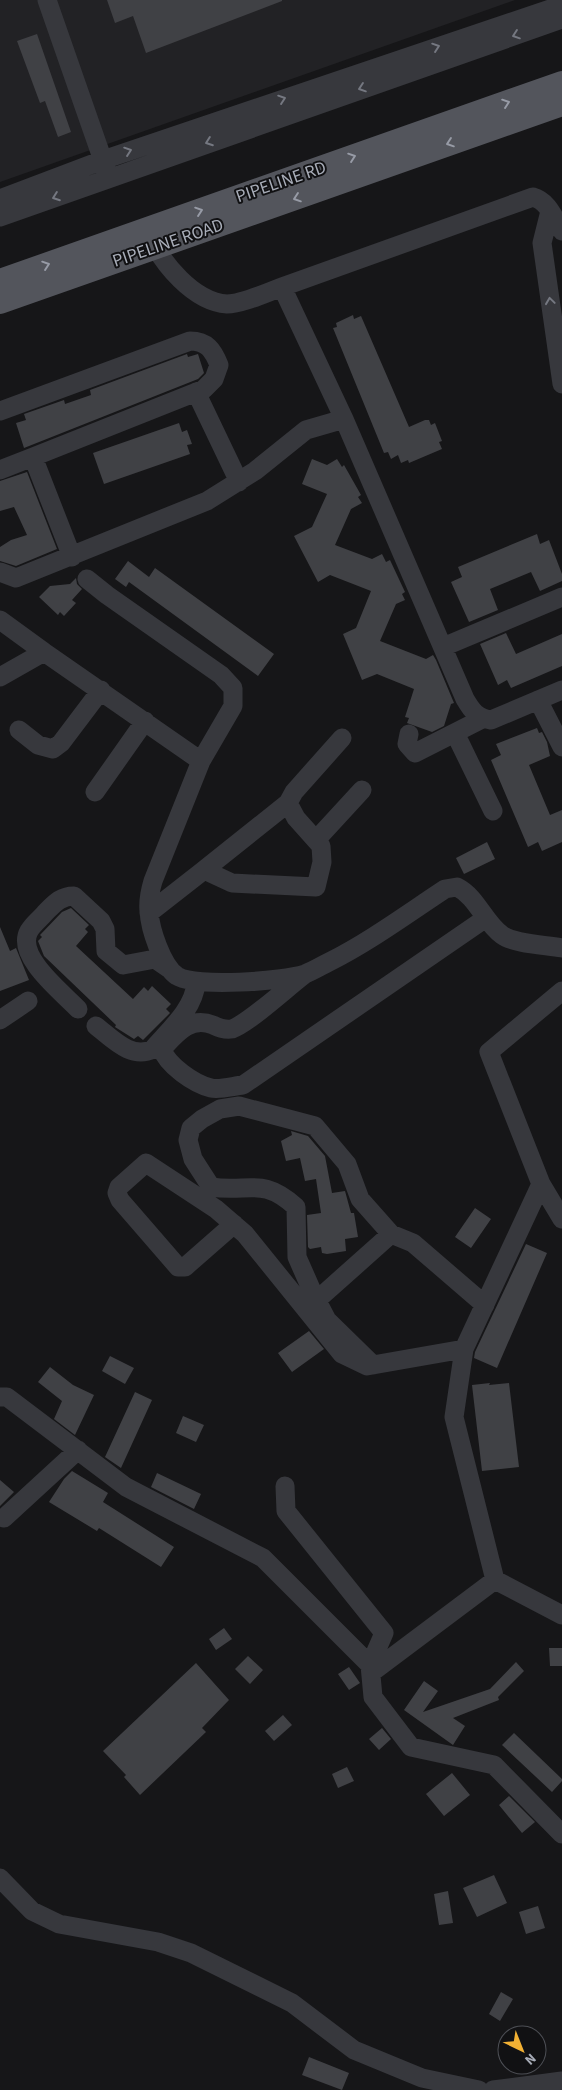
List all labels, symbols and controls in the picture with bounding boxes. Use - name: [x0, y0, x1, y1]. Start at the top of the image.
- one-way arrow: [512, 29, 521, 39]
- one-way arrow: [431, 43, 439, 53]
- one-way arrow: [359, 82, 367, 92]
- one-way arrow: [277, 95, 285, 105]
- one-way arrow: [501, 99, 509, 109]
- one-way arrow: [205, 136, 214, 146]
- one-way arrow: [446, 138, 455, 148]
- one-way arrow: [123, 147, 131, 157]
- one-way arrow: [348, 153, 356, 163]
- street label: PIPELINE RD: [232, 155, 330, 209]
- one-way arrow: [52, 191, 61, 201]
- one-way arrow: [293, 192, 302, 202]
- one-way arrow: [194, 207, 203, 217]
- street label: PIPELINE ROAD: [109, 212, 227, 274]
- one-way arrow: [41, 261, 50, 271]
- one-way arrow: [545, 297, 556, 305]
- north arrow: [497, 2025, 547, 2075]
- text: N: [520, 2048, 540, 2069]

